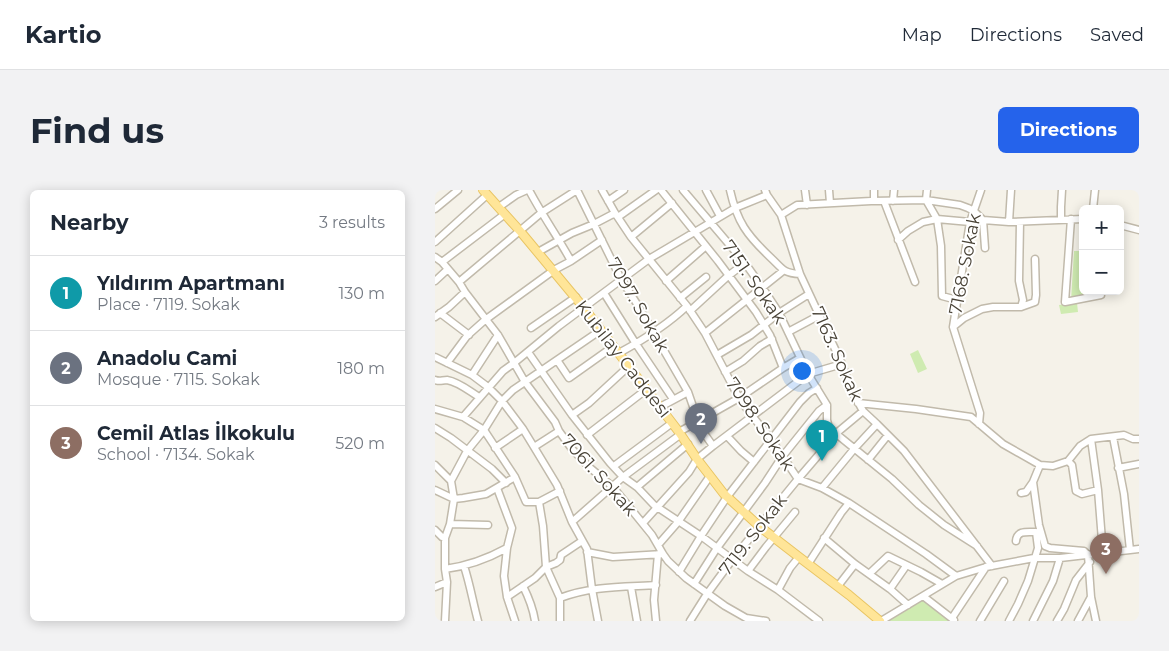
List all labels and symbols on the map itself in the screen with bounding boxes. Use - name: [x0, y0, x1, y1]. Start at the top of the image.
- street label: 7168. Sokak: [944, 211, 986, 317]
- street label: 7151. Sokak: [717, 236, 791, 328]
- street label: 7097. Sokak: [602, 254, 674, 356]
- street label: Kubilay Caddesi: [570, 296, 676, 422]
- street label: 7163. Sokak: [806, 303, 868, 405]
- your location: [789, 358, 815, 384]
- street label: 7098. Sokak: [721, 373, 799, 475]
- pin: 2: [685, 403, 717, 444]
- pin: 1: [806, 420, 838, 461]
- street label: 7061. Sokak: [557, 430, 642, 521]
- street label: 7119. Sokak: [714, 490, 792, 580]
- pin: 3: [1090, 533, 1122, 574]

